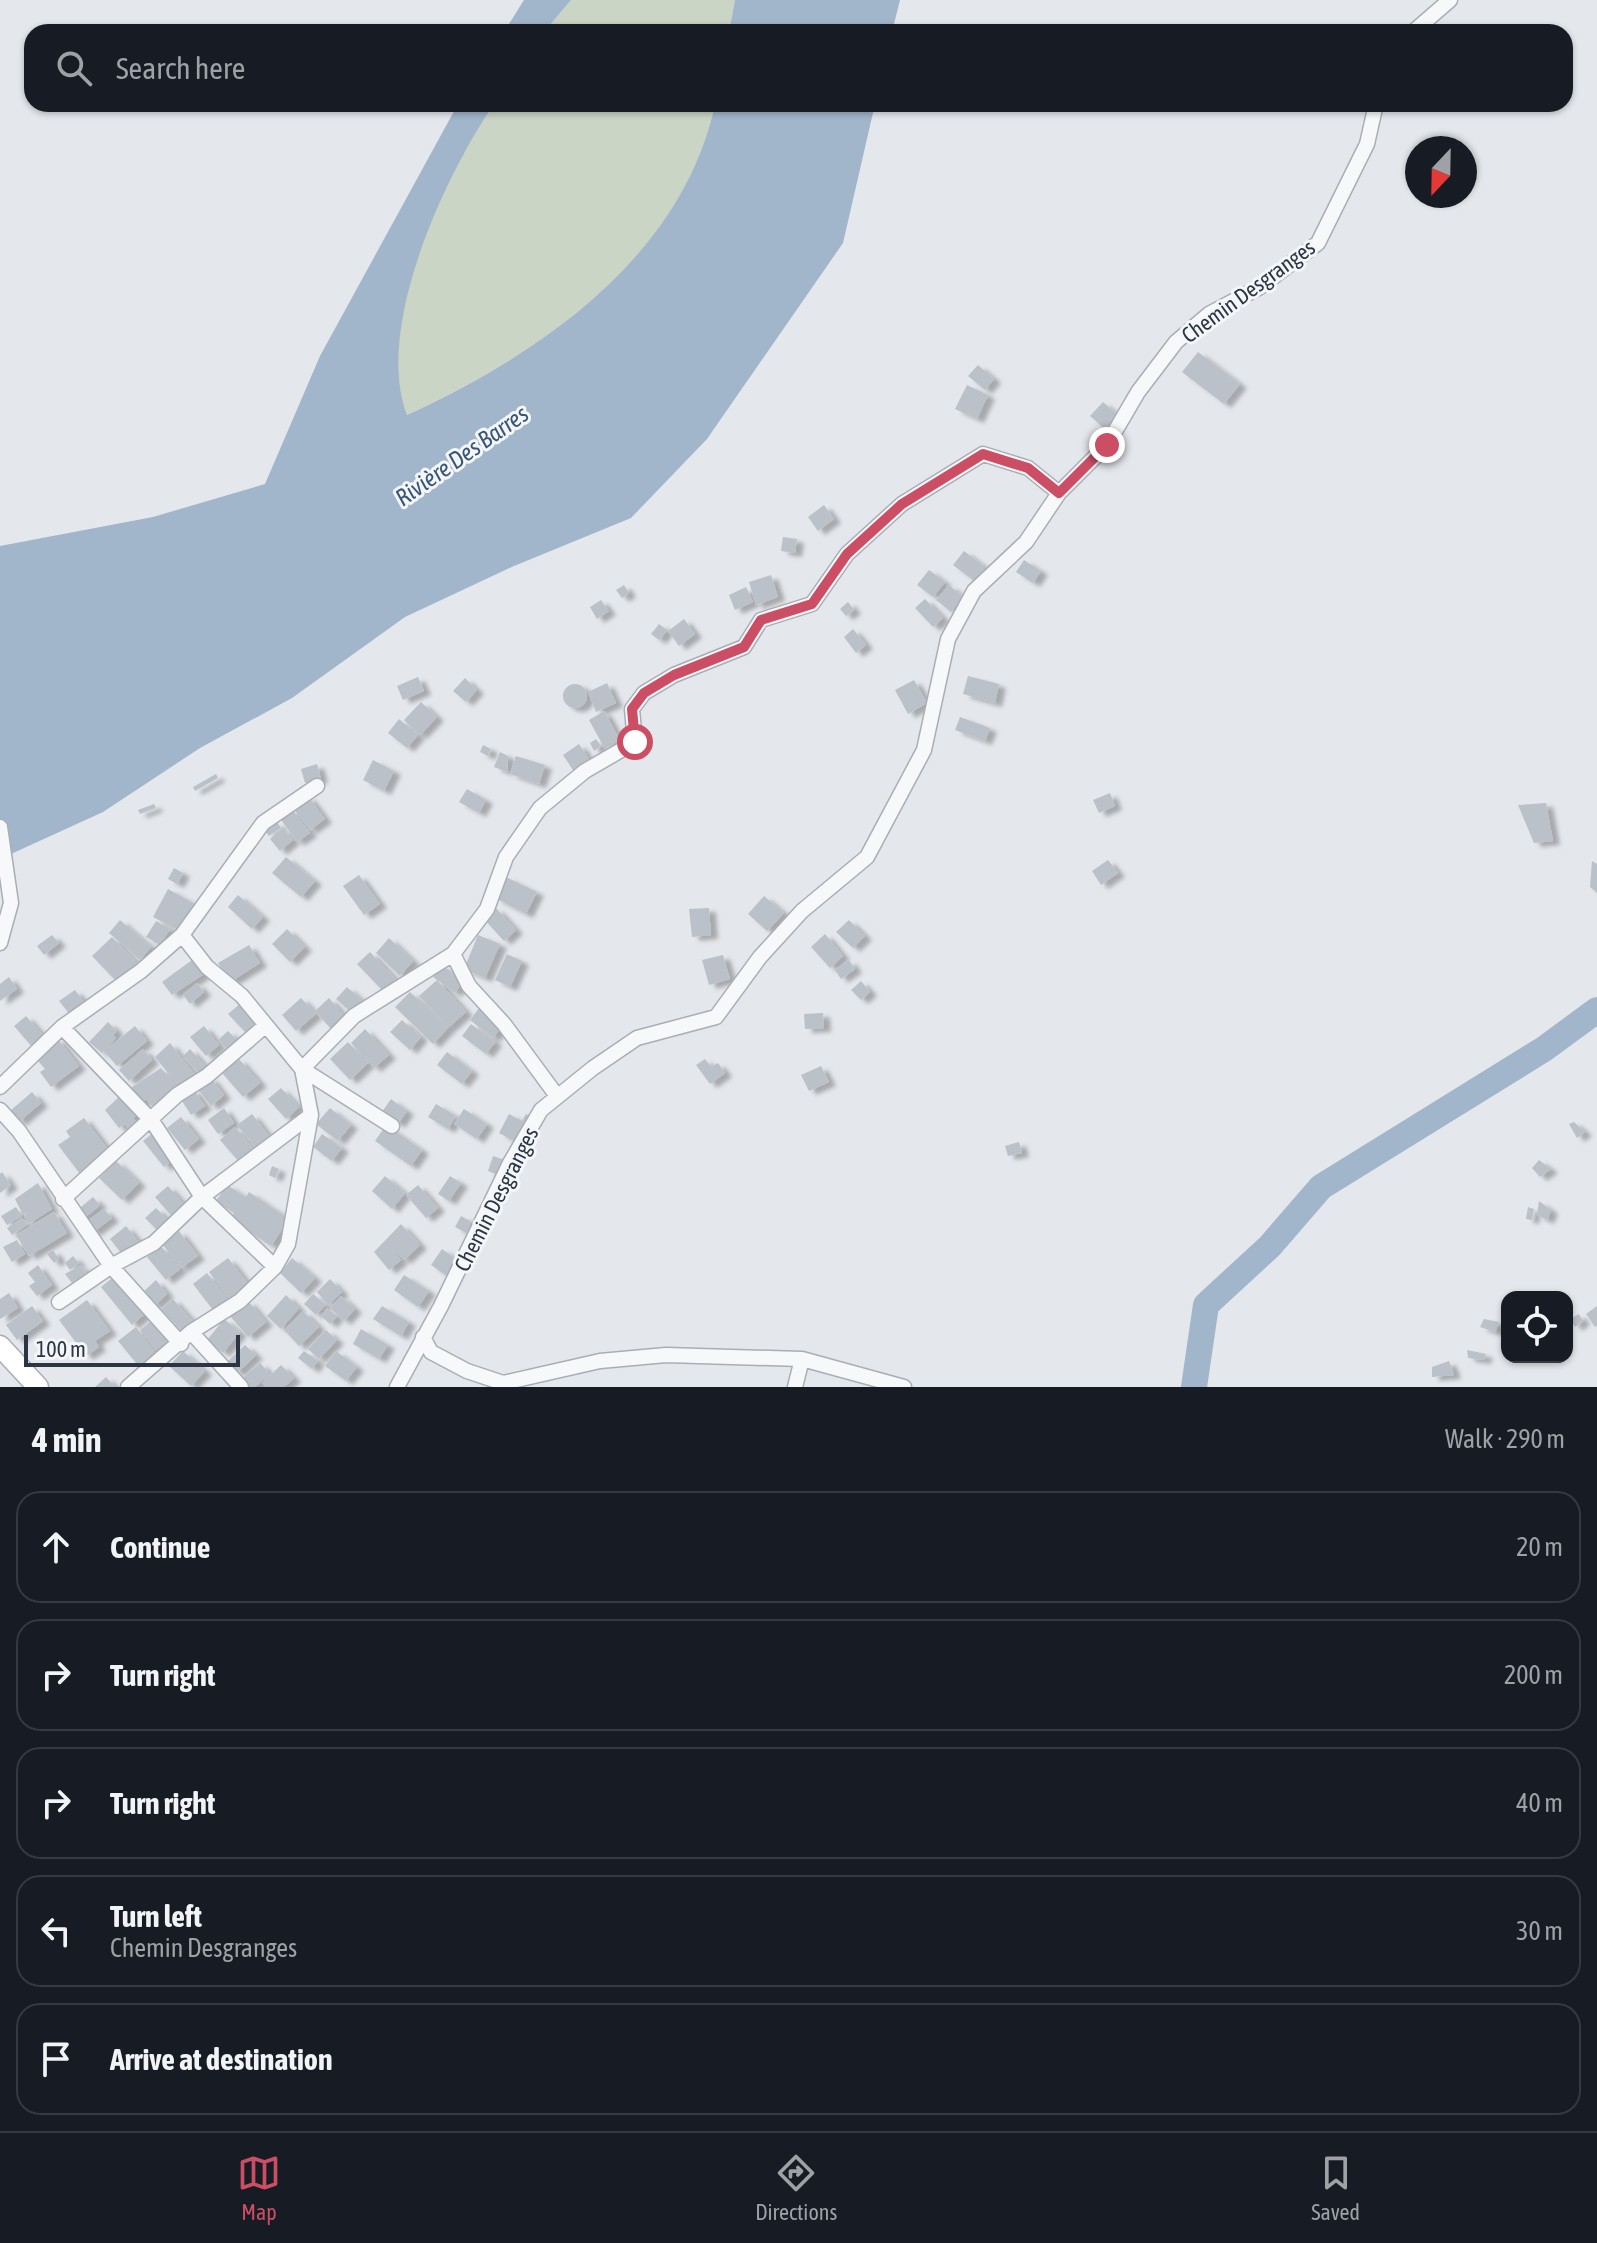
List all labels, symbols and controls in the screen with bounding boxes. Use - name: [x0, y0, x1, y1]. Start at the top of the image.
- search box: [24, 24, 1573, 112]
- icon: search: [52, 46, 96, 90]
- text: Search here: [116, 51, 245, 85]
- north arrow: [1405, 136, 1477, 208]
- street label: Chemin Desgranges: [1176, 234, 1320, 348]
- water label: Rivière Des Barres: [390, 400, 533, 511]
- route end: [1089, 427, 1125, 463]
- route start: [617, 724, 653, 760]
- street label: Chemin Desgranges: [448, 1122, 544, 1275]
- map controls: [1501, 1291, 1573, 1363]
- button: locate: [1501, 1291, 1573, 1363]
- scale bar: [24, 1331, 240, 1367]
- text: 100 m: [36, 1336, 86, 1362]
- text: 4 min: [32, 1420, 101, 1459]
- text: Walk · 290 m: [1445, 1424, 1565, 1454]
- icon: ahead: [34, 1525, 78, 1569]
- text: Continue: [110, 1530, 210, 1564]
- text: 20 m: [1516, 1532, 1563, 1562]
- icon: right: [34, 1653, 78, 1697]
- text: Turn right: [110, 1658, 216, 1692]
- text: 200 m: [1504, 1660, 1563, 1690]
- icon: right: [34, 1781, 78, 1825]
- text: Turn right: [110, 1786, 216, 1820]
- text: 40 m: [1516, 1788, 1563, 1818]
- text: Turn left: [110, 1899, 202, 1933]
- icon: left: [34, 1909, 78, 1953]
- text: 30 m: [1516, 1916, 1563, 1946]
- text: Chemin Desgranges: [110, 1933, 297, 1963]
- icon: arrive: [34, 2037, 78, 2081]
- text: Arrive at destination: [110, 2042, 332, 2076]
- tab: Map: [237, 2151, 281, 2225]
- tab: Directions: [755, 2151, 837, 2225]
- tab: Saved: [1311, 2151, 1360, 2225]

